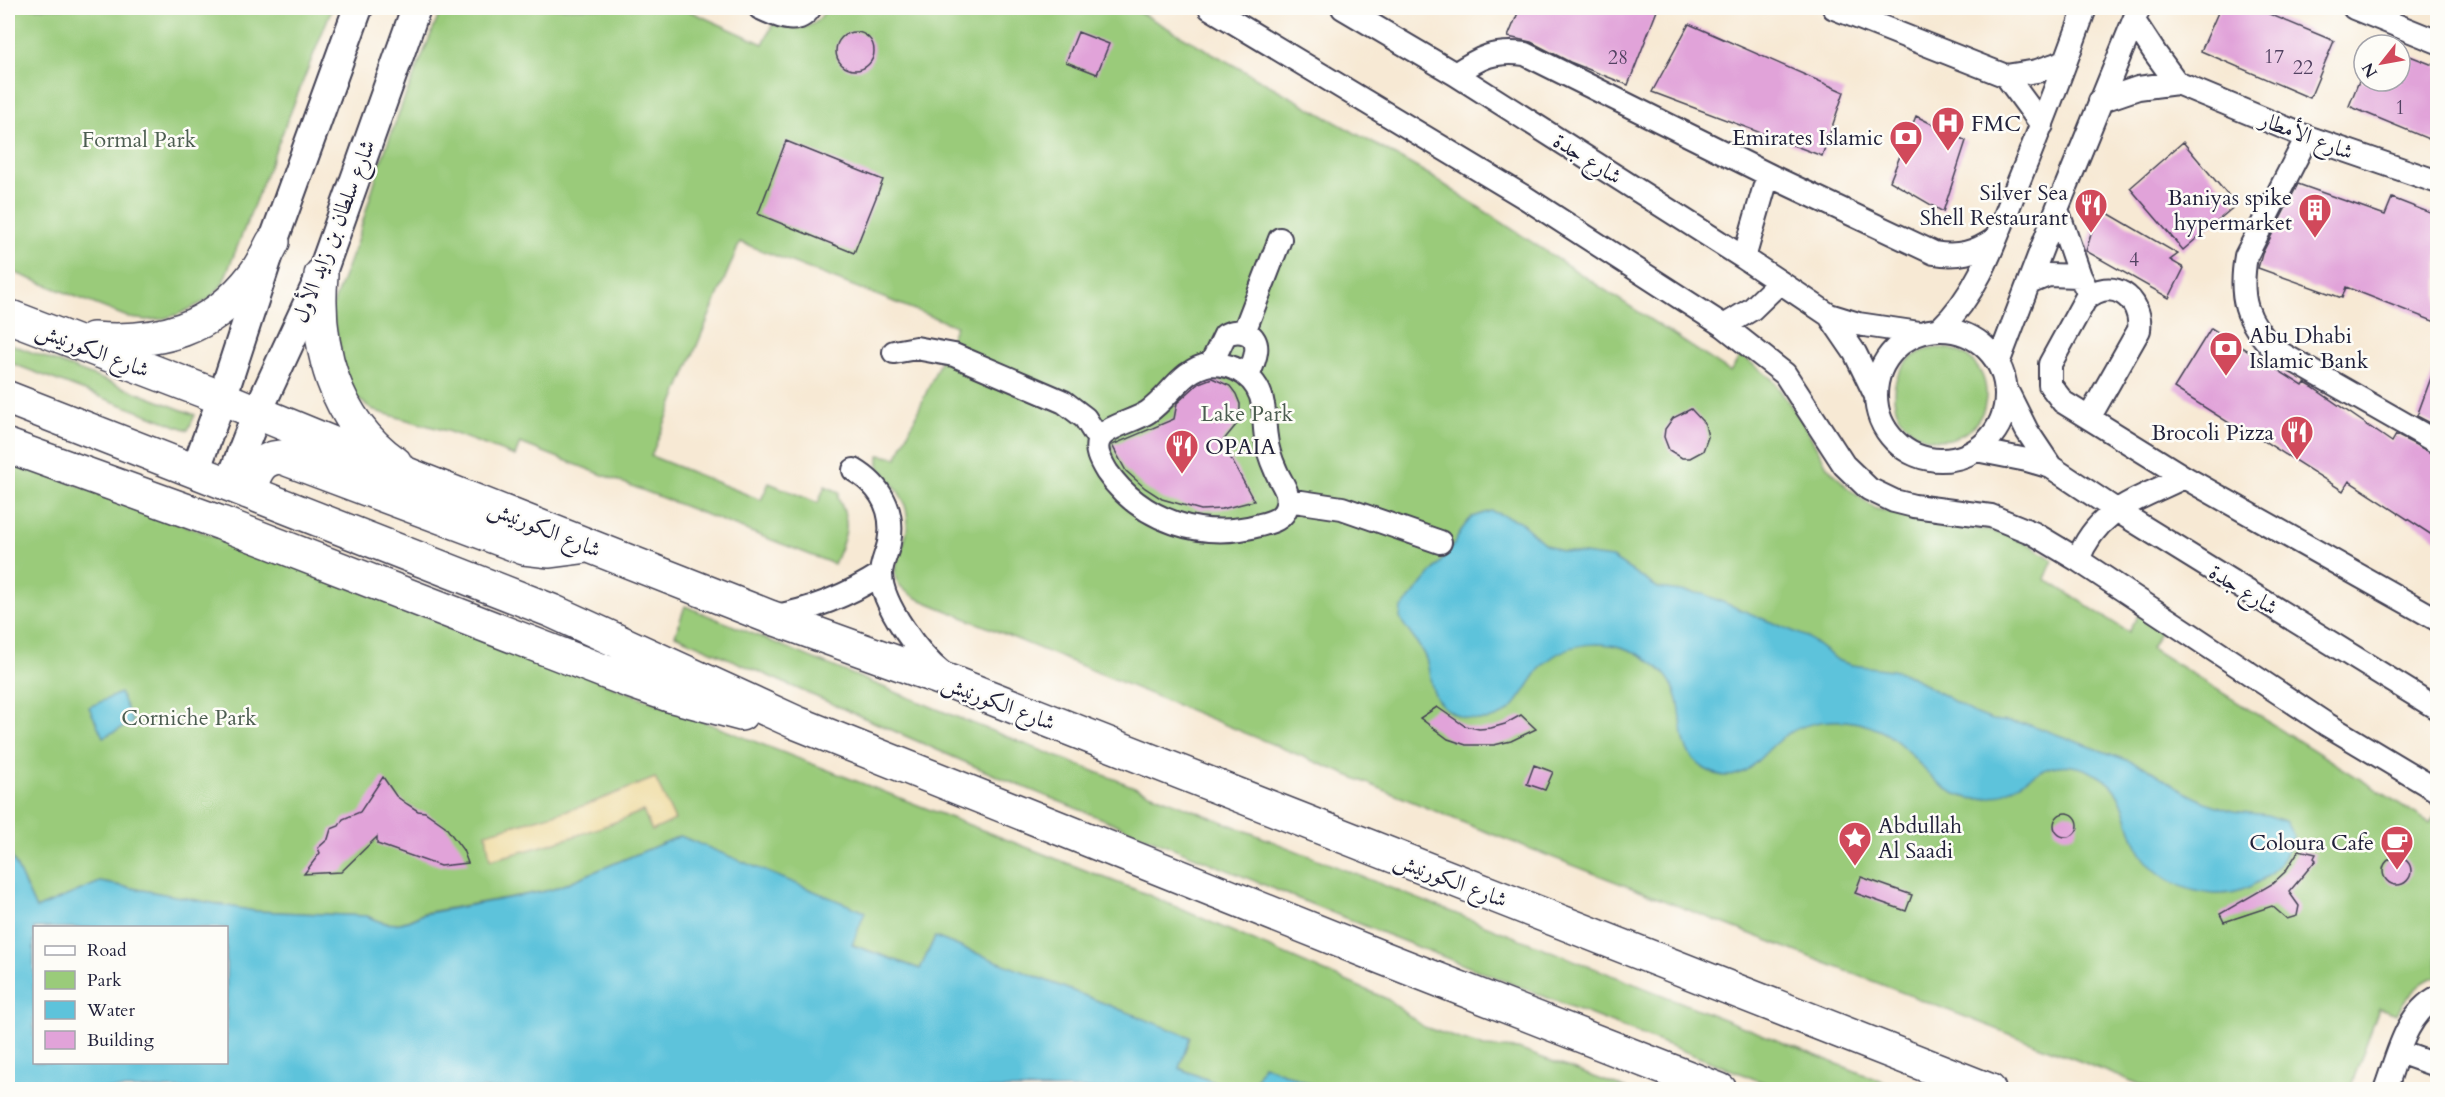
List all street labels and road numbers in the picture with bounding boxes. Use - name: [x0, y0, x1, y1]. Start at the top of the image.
- street label: شارع الأمطار: [2253, 103, 2358, 170]
- street label: شارع جدة: [1546, 126, 1628, 194]
- street label: شارع سلطان بن زايد الأول: [284, 135, 385, 328]
- street label: شارع الكورنيش: [31, 315, 154, 388]
- street label: شارع الكورنيش: [483, 493, 605, 568]
- street label: شارع جدة: [2202, 557, 2284, 625]
- street label: شارع الكورنيش: [937, 668, 1060, 741]
- street label: شارع الكورنيش: [1389, 845, 1512, 918]

